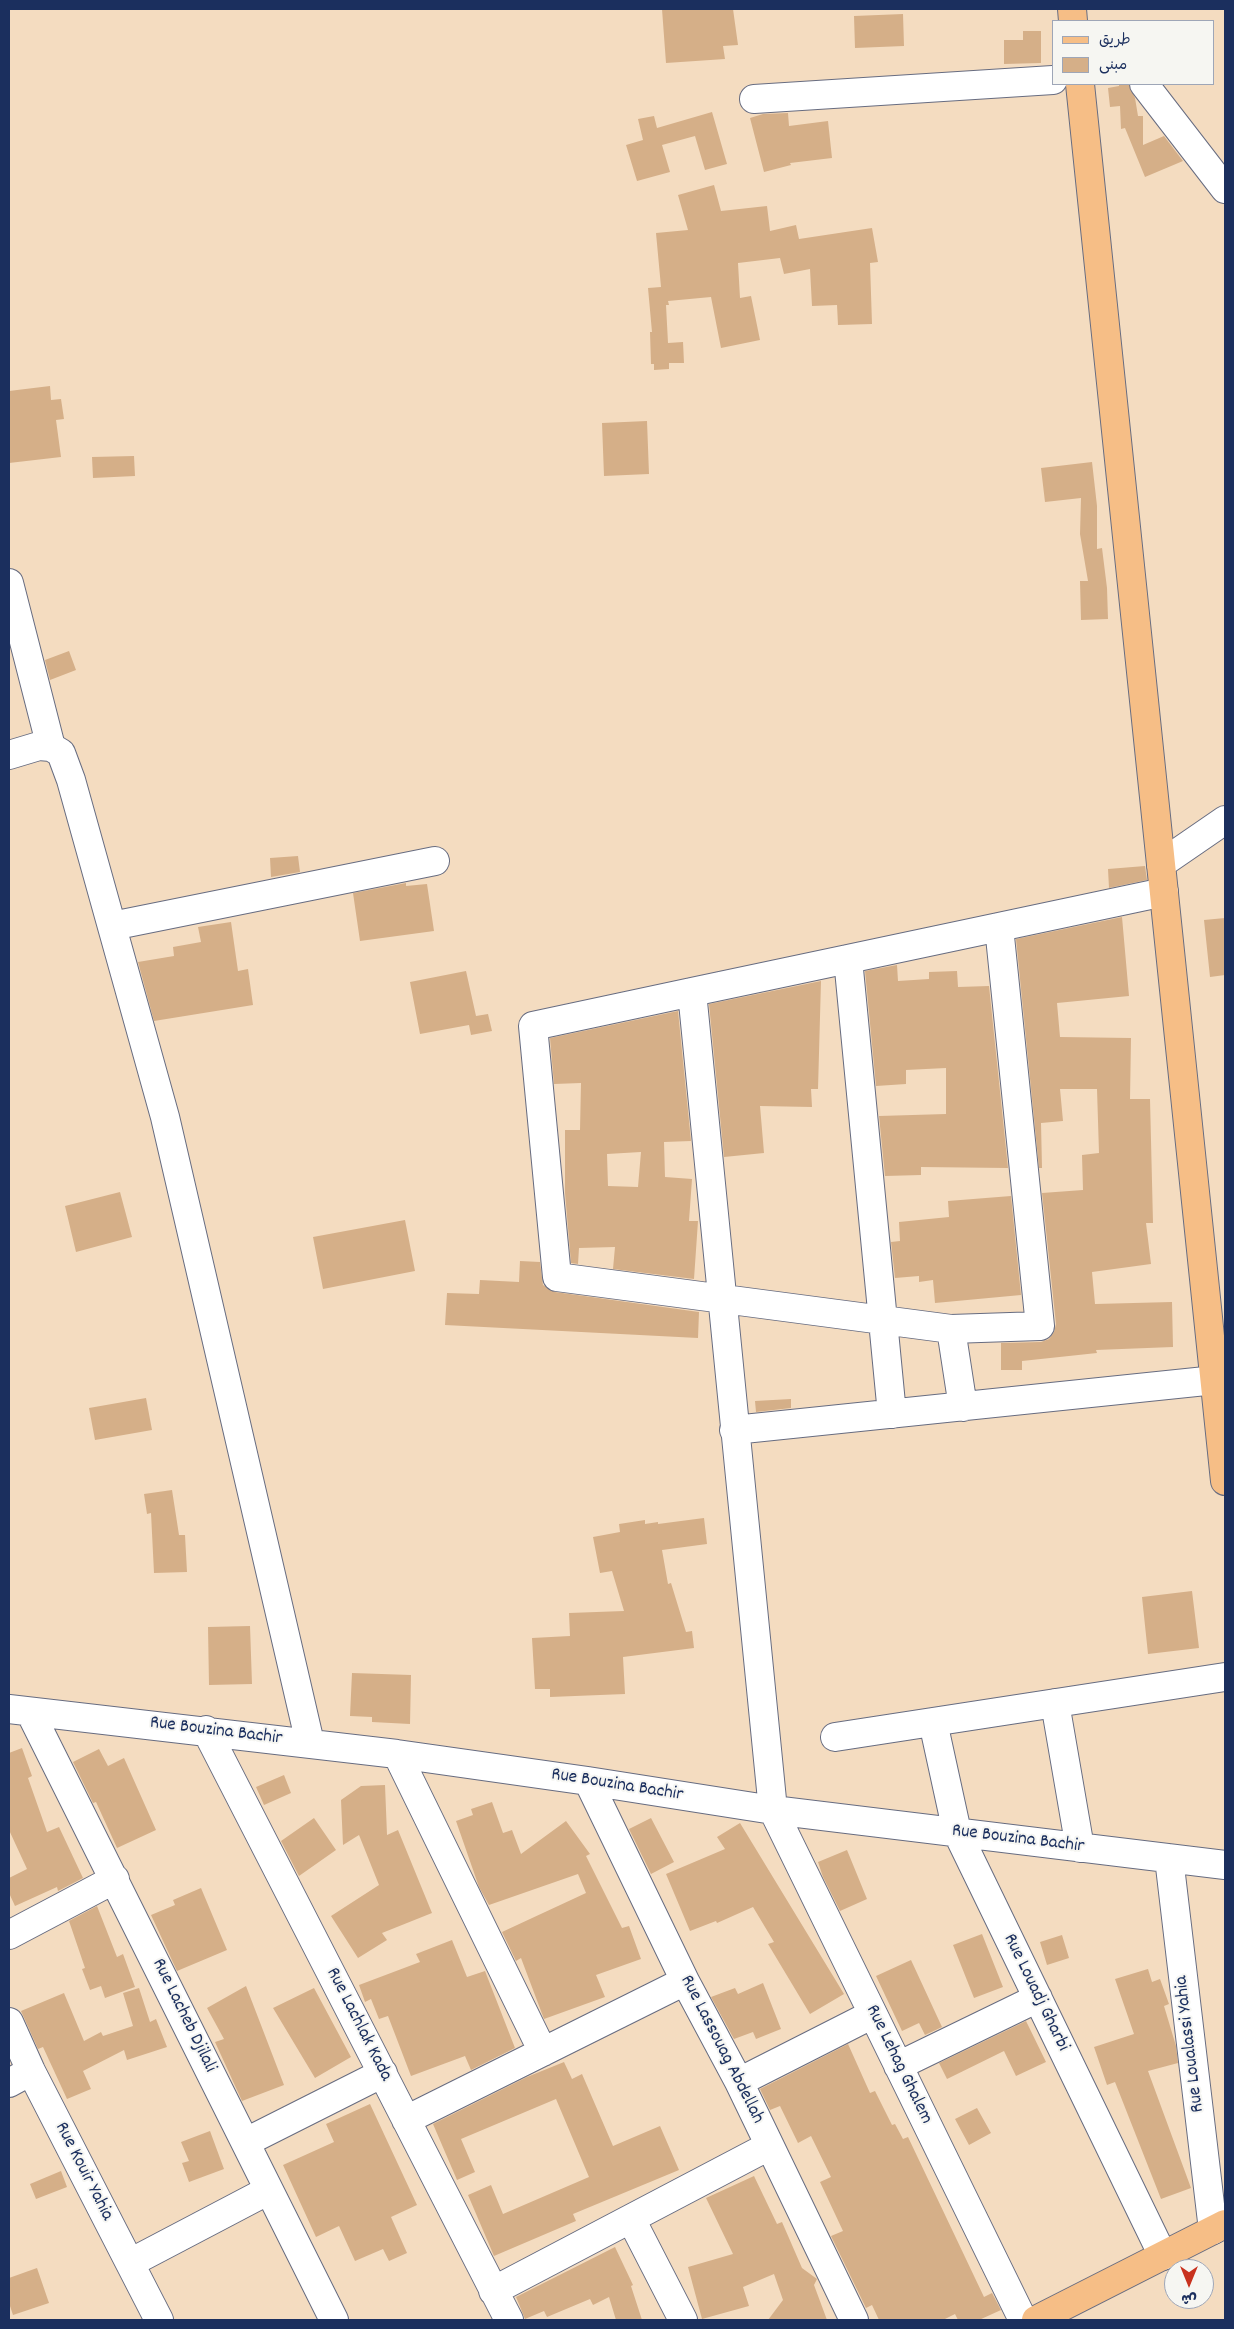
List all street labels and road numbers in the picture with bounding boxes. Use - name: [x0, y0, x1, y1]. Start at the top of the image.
- street label: Rue Bouzina Bachir: [148, 1713, 284, 1751]
- street label: Rue Bouzina Bachir: [549, 1764, 685, 1808]
- street label: Rue Bouzina Bachir: [950, 1821, 1086, 1859]
- street label: Rue Louadj Gharbi: [997, 1931, 1073, 2055]
- street label: Rue Lacheb Djilali: [146, 1955, 220, 2077]
- street label: Rue Lachlak Kada: [320, 1964, 396, 2086]
- street label: Rue Lassouag Abdellah: [674, 1972, 768, 2128]
- street label: Rue Loualassi Yahia: [1171, 1974, 1211, 2114]
- street label: Rue Lehag Ghalem: [859, 2002, 937, 2128]
- street label: Rue Kouir Yahia: [48, 2119, 118, 2225]

